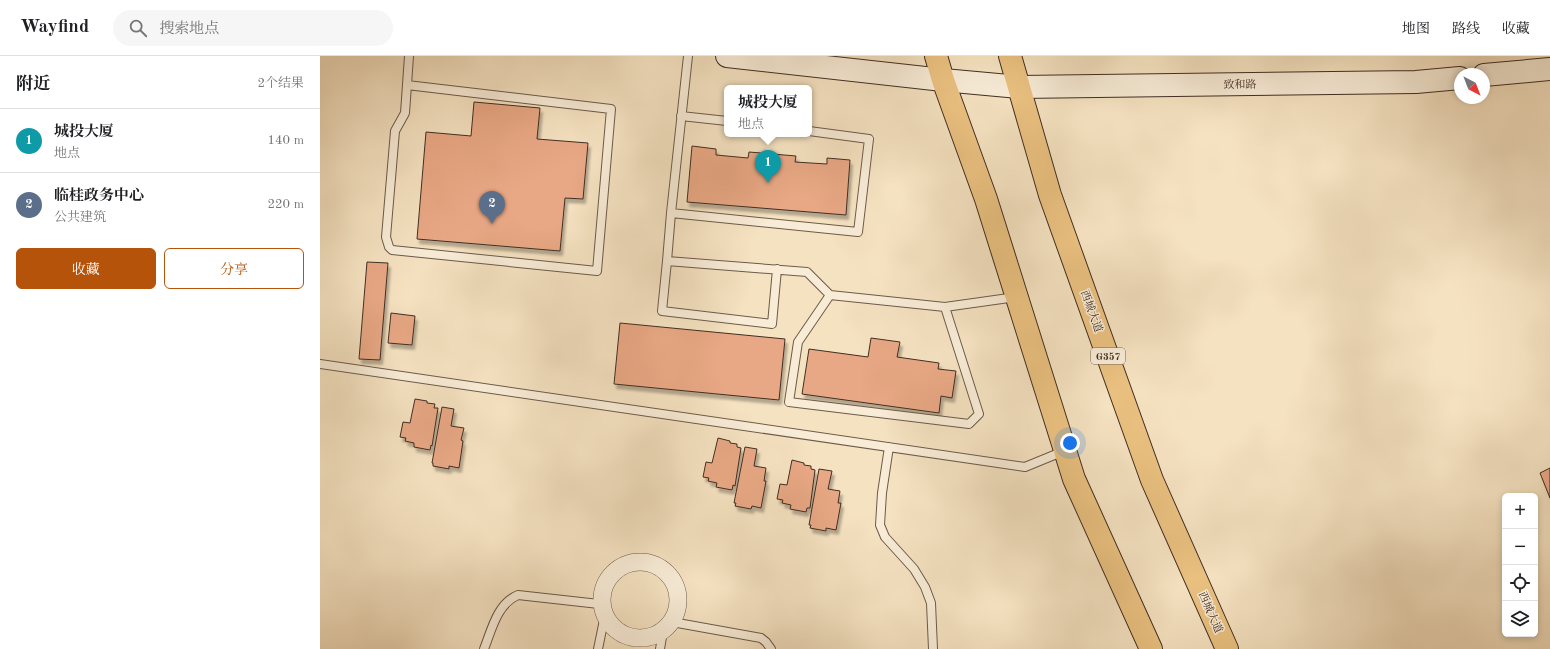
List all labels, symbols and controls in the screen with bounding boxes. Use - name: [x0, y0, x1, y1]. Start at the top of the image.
- search box: [113, 10, 393, 46]
- icon: search: [127, 17, 149, 39]
- text: Wayfind: [20, 18, 89, 37]
- text: 搜索地点: [159, 22, 219, 37]
- text: 地图: [1402, 22, 1430, 36]
- text: 路线: [1452, 22, 1480, 36]
- text: 收藏: [1502, 22, 1530, 36]
- north arrow: [1454, 68, 1490, 104]
- text: 附近: [16, 76, 50, 93]
- text: 2个结果: [257, 77, 304, 90]
- street label: 致和路: [1223, 78, 1257, 91]
- popup: [724, 85, 812, 137]
- text: 城投大厦: [738, 96, 798, 111]
- text: 地点: [738, 118, 764, 131]
- text: 城投大厦: [54, 125, 114, 140]
- text: 1: [25, 134, 33, 147]
- text: 140 m: [267, 134, 304, 147]
- text: 地点: [54, 147, 80, 160]
- pin: 1: [755, 150, 781, 183]
- text: 临桂政务中心: [54, 189, 144, 204]
- pin: 2: [479, 191, 505, 224]
- text: 2: [25, 198, 33, 211]
- text: 220 m: [267, 198, 304, 211]
- text: 公共建筑: [54, 211, 106, 224]
- button: 收藏: [16, 248, 156, 289]
- button: 分享: [164, 248, 304, 289]
- street label: 西城大道: [1078, 288, 1105, 334]
- road number: G357: [1091, 348, 1125, 364]
- your location: [1060, 433, 1080, 453]
- map controls: [1502, 493, 1538, 637]
- button: +: [1502, 493, 1538, 529]
- button: −: [1502, 529, 1538, 565]
- button: locate: [1502, 565, 1538, 601]
- street label: 西城大道: [1196, 589, 1225, 635]
- button: layers: [1502, 601, 1538, 637]

